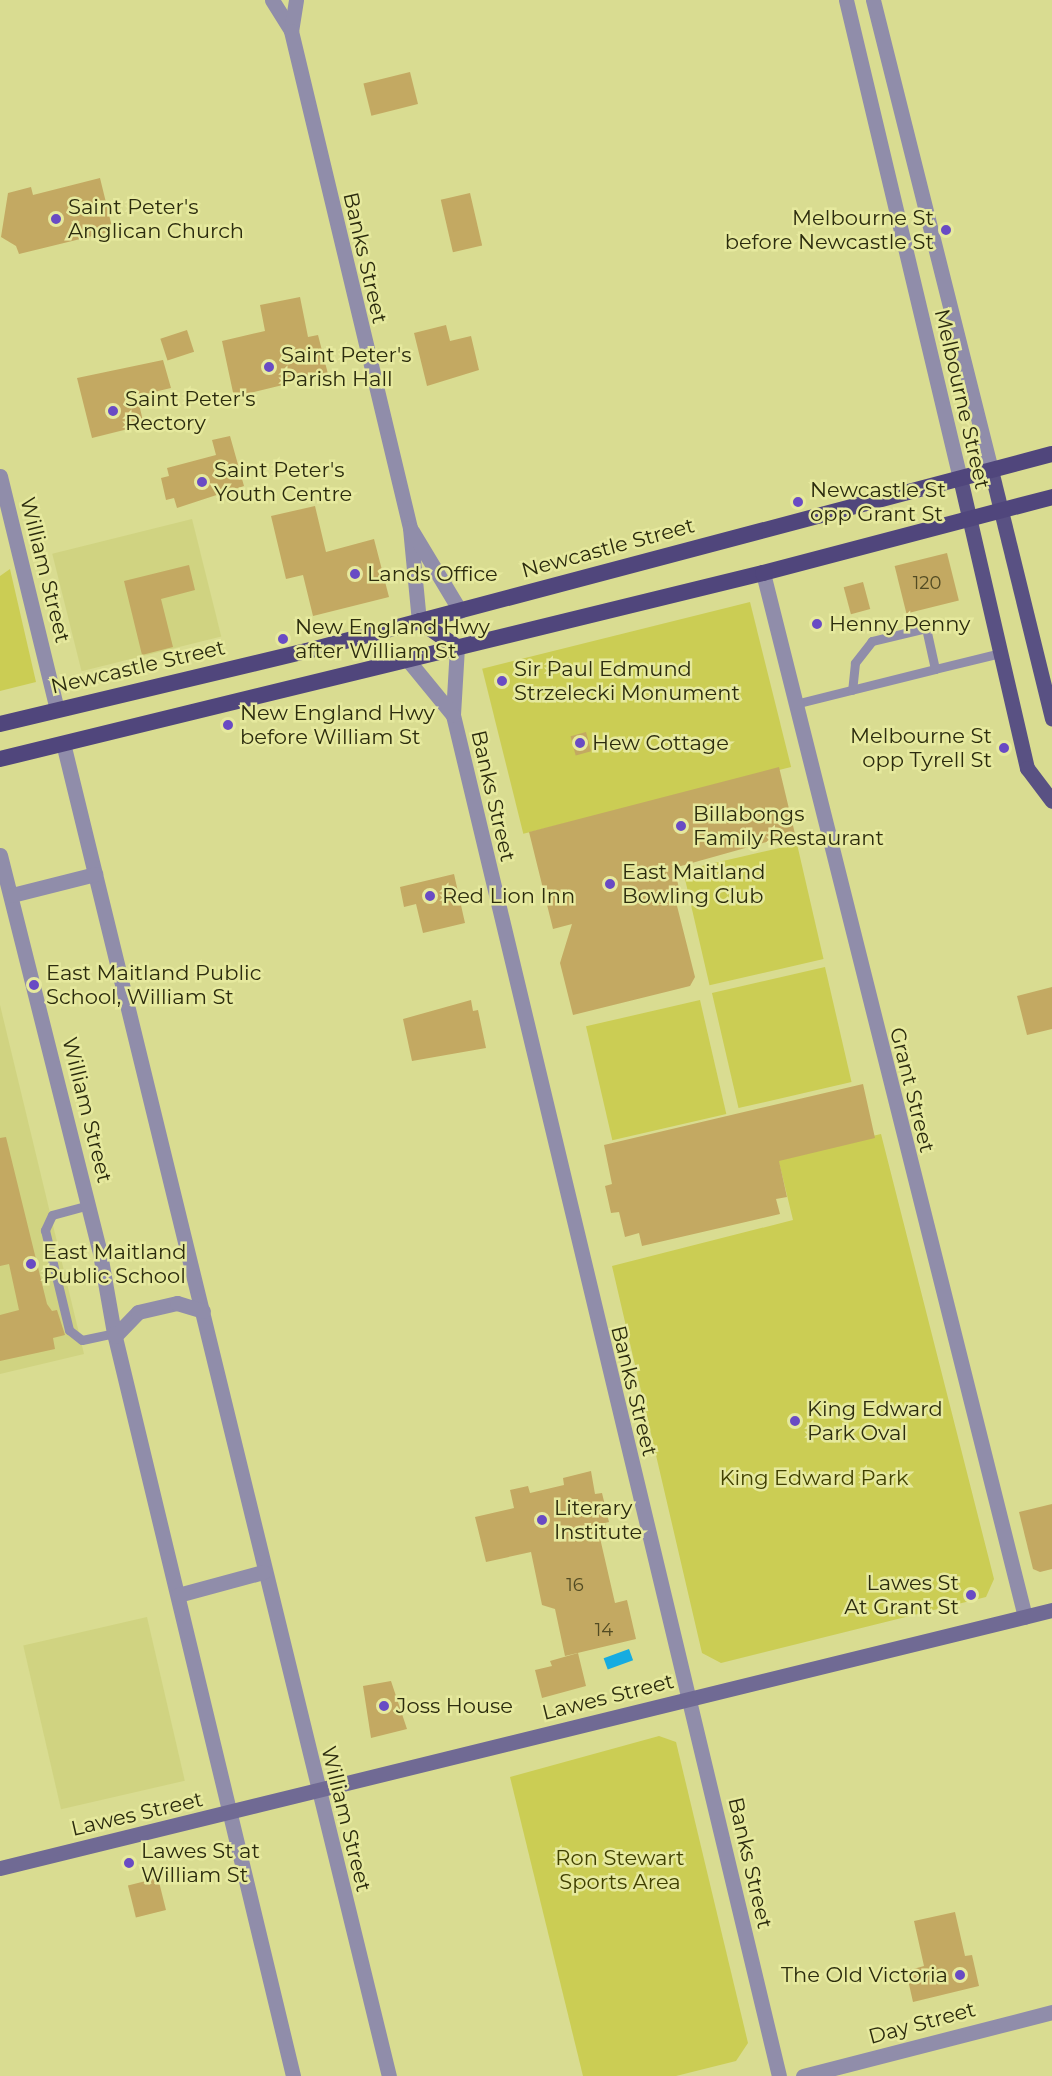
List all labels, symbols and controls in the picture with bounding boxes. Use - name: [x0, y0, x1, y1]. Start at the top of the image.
- street label: Banks Street: [338, 190, 392, 326]
- place label: Saint Peter's Anglican Church: [68, 194, 244, 244]
- place label: Melbourne St before Newcastle St: [725, 205, 934, 255]
- marker: Saint Peter's Anglican Church: [49, 212, 63, 226]
- marker: Melbourne St before Newcastle St: [939, 223, 953, 237]
- street label: Melbourne Street: [929, 307, 995, 491]
- place label: Saint Peter's Parish Hall: [281, 342, 411, 392]
- marker: Saint Peter's Parish Hall: [262, 360, 276, 374]
- place label: Saint Peter's Rectory: [125, 386, 255, 436]
- marker: Saint Peter's Rectory: [106, 404, 120, 418]
- place label: Saint Peter's Youth Centre: [214, 457, 352, 507]
- marker: Saint Peter's Youth Centre: [195, 475, 209, 489]
- place label: Newcastle St opp Grant St: [810, 477, 946, 527]
- street label: William Street: [15, 495, 75, 645]
- marker: Newcastle St opp Grant St: [791, 495, 805, 509]
- street label: Newcastle Street: [519, 513, 697, 583]
- place label: Lands Office: [367, 561, 498, 587]
- marker: Lands Office: [348, 567, 362, 581]
- house number: 120: [913, 572, 941, 594]
- place label: Henny Penny: [829, 611, 970, 637]
- place label: New England Hwy after William St: [295, 614, 490, 664]
- marker: Henny Penny: [810, 617, 824, 631]
- marker: New England Hwy after William St: [276, 632, 290, 646]
- street label: Newcastle Street: [48, 635, 228, 699]
- place label: Sir Paul Edmund Strzelecki Monument: [514, 656, 740, 706]
- marker: Sir Paul Edmund Strzelecki Monument: [495, 674, 509, 688]
- place label: New England Hwy before William St: [240, 700, 435, 750]
- marker: New England Hwy before William St: [221, 718, 235, 732]
- place label: Melbourne St opp Tyrell St: [850, 723, 992, 773]
- street label: Banks Street: [466, 728, 520, 864]
- place label: Hew Cottage: [592, 730, 729, 756]
- marker: Hew Cottage: [573, 736, 587, 750]
- marker: Melbourne St opp Tyrell St: [997, 741, 1011, 755]
- place label: Billabongs Family Restaurant: [693, 801, 884, 851]
- marker: Billabongs Family Restaurant: [674, 819, 688, 833]
- place label: East Maitland Bowling Club: [622, 859, 765, 909]
- marker: East Maitland Bowling Club: [603, 877, 617, 891]
- place label: Red Lion Inn: [442, 883, 575, 909]
- marker: Red Lion Inn: [423, 889, 437, 903]
- place label: East Maitland Public School, William St: [46, 960, 262, 1010]
- marker: East Maitland Public School, William St: [27, 978, 41, 992]
- street label: Grant Street: [884, 1025, 940, 1155]
- street label: William Street: [57, 1035, 117, 1185]
- place label: East Maitland Public School: [43, 1239, 186, 1289]
- marker: East Maitland Public School: [24, 1257, 38, 1271]
- street label: Banks Street: [606, 1323, 662, 1459]
- place label: King Edward Park Oval: [807, 1396, 943, 1446]
- marker: King Edward Park Oval: [788, 1414, 802, 1428]
- park label: King Edward Park: [719, 1465, 909, 1491]
- place label: Literary Institute: [554, 1495, 642, 1545]
- marker: Literary Institute: [535, 1513, 549, 1527]
- place label: Lawes St At Grant St: [844, 1570, 959, 1620]
- house number: 16: [566, 1574, 584, 1596]
- marker: Lawes St At Grant St: [964, 1588, 978, 1602]
- house number: 14: [595, 1619, 613, 1641]
- street label: Lawes Street: [540, 1668, 676, 1726]
- place label: Joss House: [396, 1693, 513, 1719]
- marker: Joss House: [377, 1699, 391, 1713]
- street label: William Street: [316, 1744, 376, 1894]
- street label: Lawes Street: [69, 1787, 205, 1841]
- street label: Banks Street: [723, 1795, 777, 1931]
- place label: Lawes St at William St: [141, 1838, 260, 1888]
- park label: Ron Stewart Sports Area: [555, 1845, 685, 1895]
- marker: Lawes St at William St: [122, 1856, 136, 1870]
- place label: The Old Victoria: [781, 1962, 948, 1988]
- marker: The Old Victoria: [953, 1968, 967, 1982]
- street label: Day Street: [866, 1997, 978, 2049]

